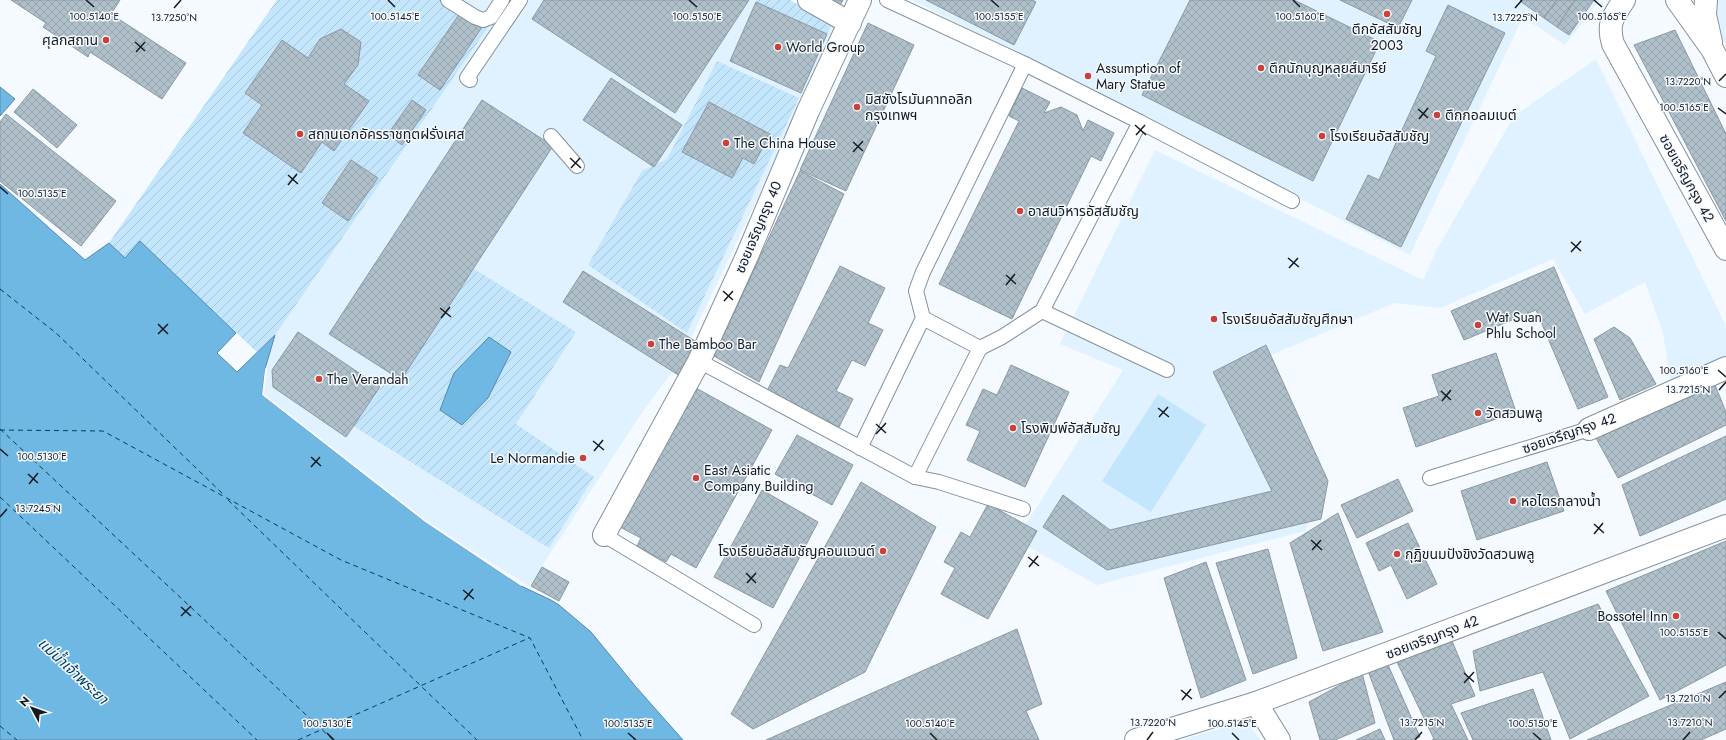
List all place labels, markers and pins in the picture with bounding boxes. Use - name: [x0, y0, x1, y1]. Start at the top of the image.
- marker: ตึกอัสสัมชัญ 2003: [1382, 9, 1392, 19]
- place label: ตึกอัสสัมชัญ 2003: [1352, 19, 1422, 55]
- place label: ศุลกสถาน: [42, 30, 98, 50]
- marker: ศุลกสถาน: [101, 35, 111, 45]
- place label: World Group: [786, 37, 865, 57]
- marker: World Group: [773, 42, 783, 52]
- place label: Assumption of Mary Statue: [1096, 58, 1182, 94]
- place label: ตึกนักบุญหลุยส์มารีย์: [1269, 58, 1387, 78]
- marker: ตึกนักบุญหลุยส์มารีย์: [1256, 63, 1266, 73]
- marker: Assumption of Mary Statue: [1083, 71, 1093, 81]
- place label: มิสซังโรมันคาทอลิก กรุงเทพฯ: [865, 89, 972, 125]
- marker: มิสซังโรมันคาทอลิก กรุงเทพฯ: [852, 102, 862, 112]
- place label: ตึกกอลมเบต์: [1445, 105, 1517, 125]
- marker: ตึกกอลมเบต์: [1432, 110, 1442, 120]
- place label: สถานเอกอัครราชทูตฝรั่งเศส: [308, 124, 465, 144]
- place label: โรงเรียนอัสสัมชัญ: [1330, 126, 1429, 146]
- marker: สถานเอกอัครราชทูตฝรั่งเศส: [295, 129, 305, 139]
- marker: โรงเรียนอัสสัมชัญ: [1317, 131, 1327, 141]
- place label: The China House: [734, 133, 836, 153]
- marker: The China House: [721, 138, 731, 148]
- place label: อาสนวิหารอัสสัมชัญ: [1028, 201, 1139, 221]
- marker: อาสนวิหารอัสสัมชัญ: [1015, 206, 1025, 216]
- place label: Wat Suan Phlu School: [1486, 307, 1556, 343]
- place label: โรงเรียนอัสสัมชัญศึกษา: [1222, 309, 1353, 329]
- marker: โรงเรียนอัสสัมชัญศึกษา: [1209, 314, 1219, 324]
- marker: Wat Suan Phlu School: [1473, 320, 1483, 330]
- place label: The Bamboo Bar: [659, 334, 757, 354]
- marker: The Bamboo Bar: [646, 339, 656, 349]
- place label: The Verandah: [327, 369, 409, 389]
- marker: The Verandah: [314, 374, 324, 384]
- place label: วัดสวนพลู: [1486, 403, 1543, 423]
- marker: วัดสวนพลู: [1473, 408, 1483, 418]
- place label: โรงพิมพ์อัสสัมชัญ: [1021, 418, 1121, 438]
- marker: โรงพิมพ์อัสสัมชัญ: [1008, 423, 1018, 433]
- place label: Le Normandie: [490, 448, 575, 468]
- marker: Le Normandie: [578, 453, 588, 463]
- place label: East Asiatic Company Building: [704, 460, 813, 496]
- marker: East Asiatic Company Building: [691, 473, 701, 483]
- place label: หอไตรกลางน้ำ: [1521, 491, 1601, 511]
- marker: หอไตรกลางน้ำ: [1508, 496, 1518, 506]
- place label: โรงเรียนอัสสัมชัญคอนแวนต์: [718, 541, 875, 561]
- place label: กุฏิขนมปังขิงวัดสวนพลู: [1405, 544, 1535, 564]
- marker: โรงเรียนอัสสัมชัญคอนแวนต์: [878, 546, 888, 556]
- marker: กุฏิขนมปังขิงวัดสวนพลู: [1392, 549, 1402, 559]
- place label: Bossotel Inn: [1597, 606, 1668, 626]
- marker: Bossotel Inn: [1671, 611, 1681, 621]

